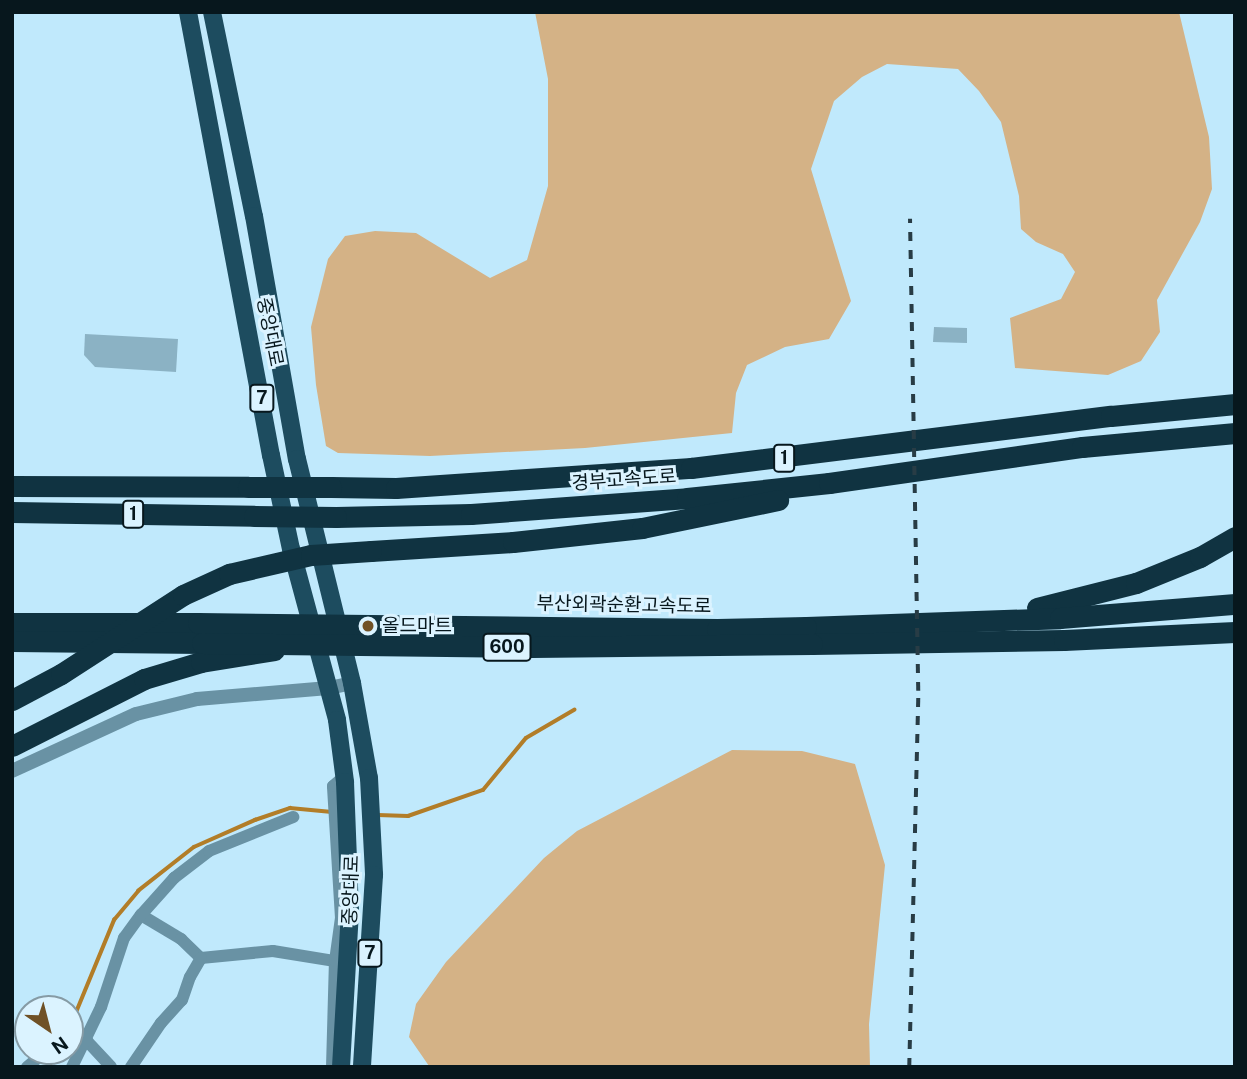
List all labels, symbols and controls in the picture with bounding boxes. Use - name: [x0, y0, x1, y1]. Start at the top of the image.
- street label: 중앙대로: [252, 296, 288, 368]
- road number: 7: [248, 384, 276, 412]
- road number: 1: [772, 444, 796, 472]
- street label: 경부고속도로: [571, 465, 677, 495]
- road number: 1: [121, 500, 145, 528]
- street label: 부산외곽순환고속도로: [536, 592, 712, 618]
- place label: 올드마트: [382, 615, 452, 637]
- marker: 올드마트: [360, 618, 376, 634]
- road number: 600: [482, 632, 532, 662]
- street label: 중앙대로: [338, 855, 364, 925]
- road number: 7: [356, 938, 384, 968]
- north arrow: [14, 995, 84, 1065]
- text: N: [48, 1032, 72, 1059]

